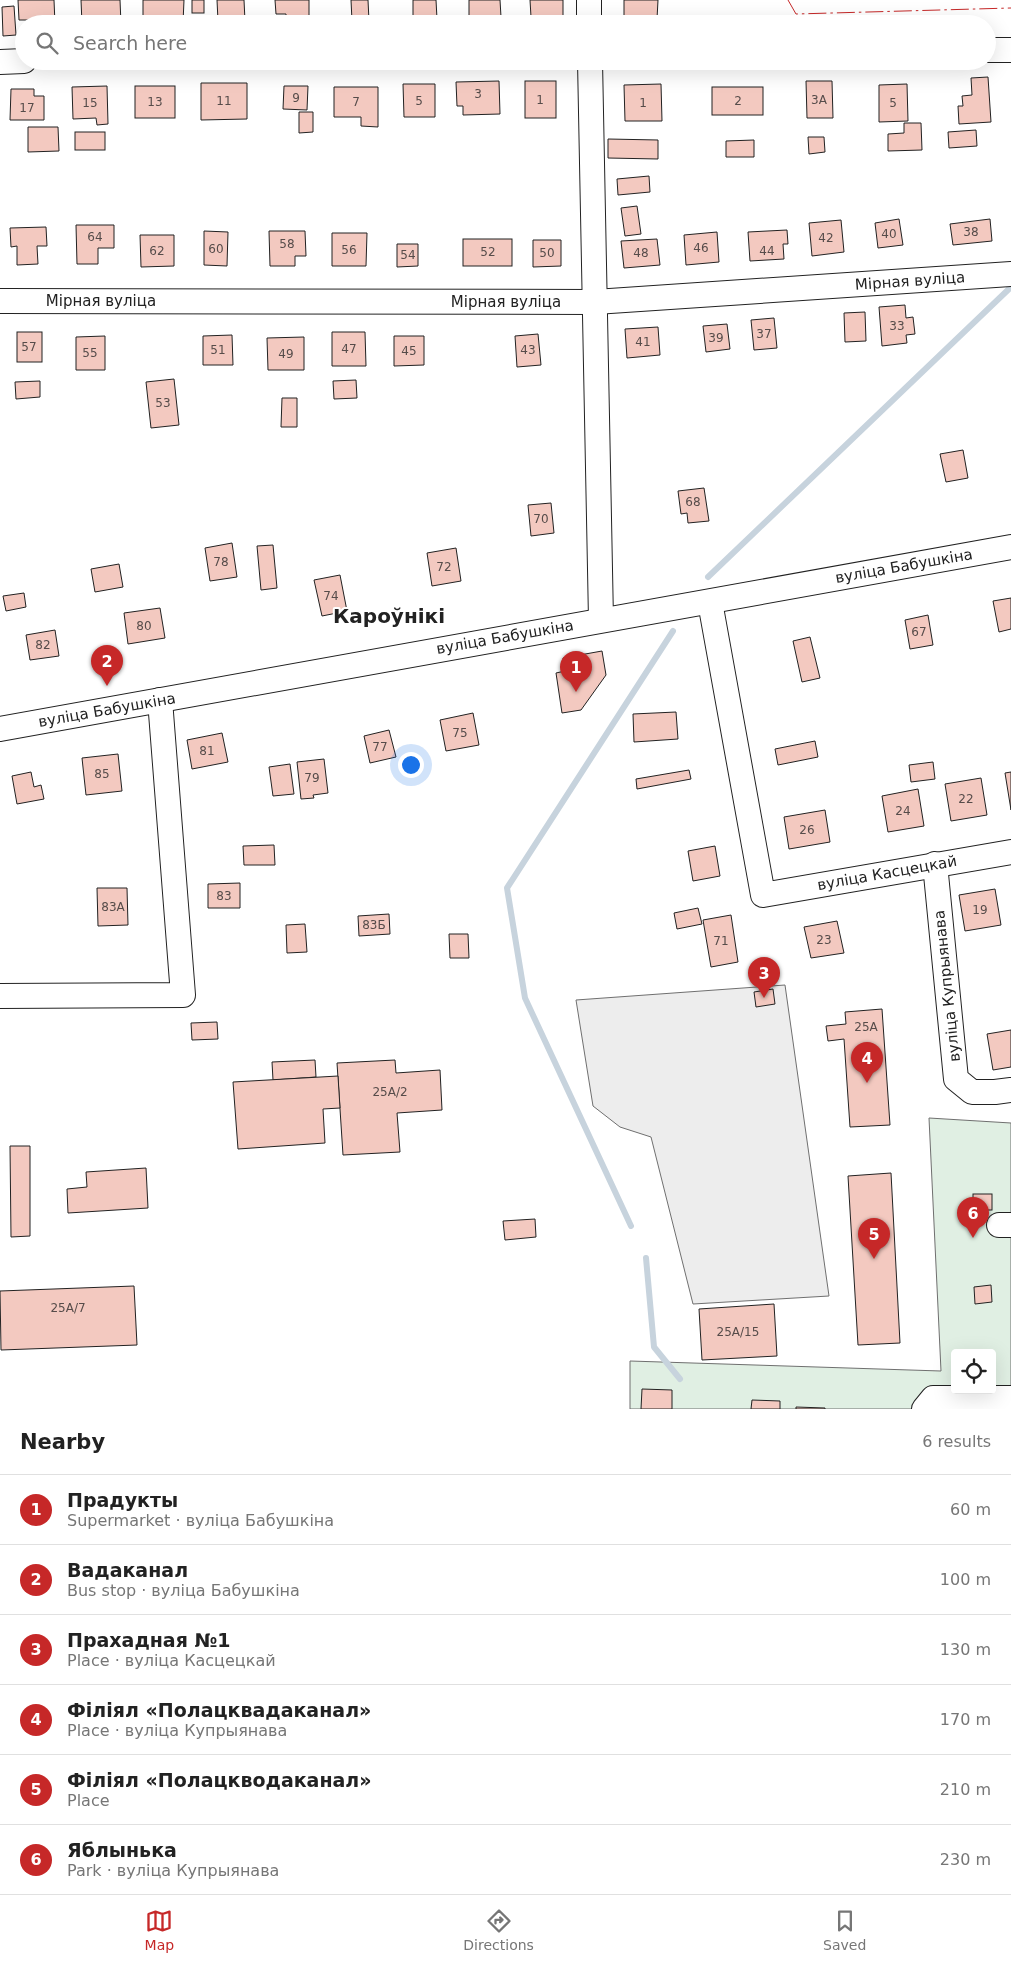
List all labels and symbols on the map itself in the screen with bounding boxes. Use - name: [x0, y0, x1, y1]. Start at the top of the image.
- house number: 3: [474, 87, 482, 101]
- house number: 9: [292, 91, 300, 105]
- house number: 1: [536, 93, 544, 107]
- house number: 3А: [811, 93, 828, 107]
- house number: 11: [216, 94, 232, 108]
- house number: 5: [415, 94, 423, 108]
- house number: 2: [734, 94, 742, 108]
- house number: 13: [147, 95, 163, 109]
- house number: 7: [352, 95, 360, 109]
- house number: 15: [82, 96, 98, 110]
- house number: 1: [639, 96, 647, 110]
- house number: 5: [889, 96, 897, 110]
- house number: 17: [19, 101, 35, 115]
- house number: 38: [963, 225, 979, 239]
- house number: 40: [881, 227, 897, 241]
- house number: 64: [87, 230, 103, 244]
- house number: 42: [818, 231, 834, 245]
- house number: 58: [279, 237, 295, 251]
- house number: 46: [693, 241, 709, 255]
- house number: 60: [208, 242, 224, 256]
- house number: 56: [341, 243, 357, 257]
- house number: 62: [149, 244, 165, 258]
- house number: 44: [759, 244, 775, 258]
- house number: 52: [480, 245, 496, 259]
- house number: 50: [539, 246, 555, 260]
- house number: 48: [633, 246, 649, 260]
- house number: 54: [400, 248, 416, 262]
- street label: Мірная вуліца: [854, 268, 966, 294]
- street label: Мірная вуліца: [46, 292, 156, 310]
- street label: Мірная вуліца: [451, 293, 561, 311]
- house number: 33: [889, 319, 905, 333]
- house number: 37: [756, 327, 772, 341]
- house number: 39: [708, 331, 724, 345]
- house number: 41: [635, 335, 651, 349]
- house number: 57: [21, 340, 37, 354]
- house number: 47: [341, 342, 357, 356]
- house number: 51: [210, 343, 226, 357]
- house number: 43: [520, 343, 536, 357]
- house number: 45: [401, 344, 417, 358]
- house number: 55: [82, 346, 98, 360]
- house number: 49: [278, 347, 294, 361]
- house number: 53: [155, 396, 171, 410]
- house number: 68: [685, 495, 701, 509]
- house number: 70: [533, 512, 549, 526]
- street label: вуліца Бабушкіна: [834, 545, 974, 587]
- house number: 78: [213, 555, 229, 569]
- house number: 72: [436, 560, 452, 574]
- house number: 74: [323, 589, 339, 603]
- district label: Кароўнікі: [333, 604, 445, 628]
- street label: вуліца Бабушкіна: [435, 616, 575, 658]
- house number: 80: [136, 619, 152, 633]
- house number: 67: [911, 625, 927, 639]
- house number: 82: [35, 638, 51, 652]
- pin: 2: [91, 645, 123, 686]
- pin: 1: [560, 651, 592, 692]
- street label: вуліца Бабушкіна: [37, 689, 177, 731]
- house number: 75: [452, 726, 468, 740]
- house number: 77: [372, 740, 388, 754]
- house number: 81: [199, 744, 215, 758]
- your location: [398, 752, 424, 778]
- house number: 85: [94, 767, 110, 781]
- house number: 79: [304, 771, 320, 785]
- house number: 22: [958, 792, 974, 806]
- house number: 24: [895, 804, 911, 818]
- house number: 26: [799, 823, 815, 837]
- street label: вуліца Касцецкай: [816, 852, 958, 894]
- house number: 83: [216, 889, 232, 903]
- house number: 83А: [101, 900, 126, 914]
- house number: 19: [972, 903, 988, 917]
- street label: вуліца Купрыянава: [930, 909, 964, 1063]
- house number: 83Б: [362, 918, 386, 932]
- house number: 23: [816, 933, 832, 947]
- house number: 71: [713, 934, 729, 948]
- pin: 3: [748, 957, 780, 998]
- house number: 25А: [854, 1020, 879, 1034]
- pin: 4: [851, 1042, 883, 1083]
- house number: 25А/2: [372, 1085, 408, 1099]
- pin: 6: [957, 1197, 989, 1238]
- pin: 5: [858, 1218, 890, 1259]
- house number: 25А/7: [50, 1301, 86, 1315]
- house number: 25А/15: [717, 1325, 759, 1339]

